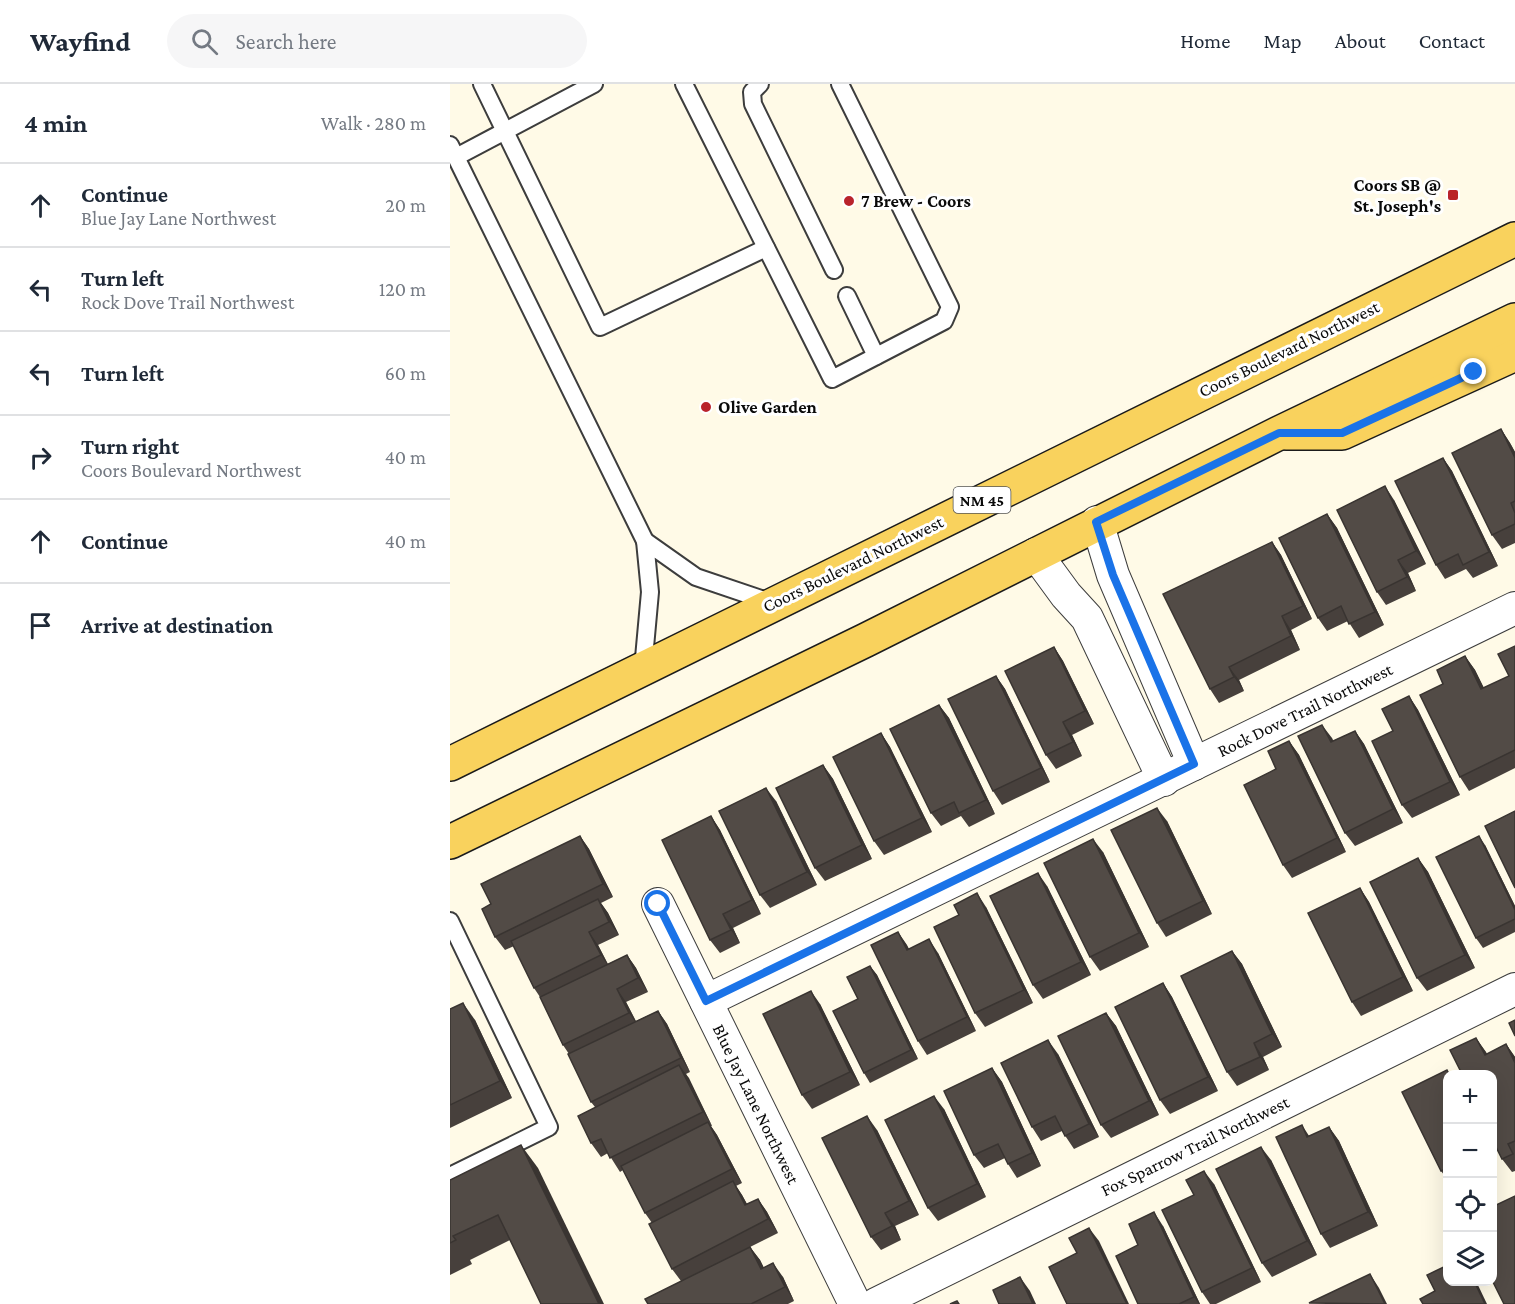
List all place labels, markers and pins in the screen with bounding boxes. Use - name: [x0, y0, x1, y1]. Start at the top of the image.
- place label: Coors SB @ St. Joseph's: [1353, 175, 1441, 216]
- marker: Coors SB @ St. Joseph's: [1446, 188, 1460, 202]
- place label: 7 Brew - Coors: [861, 191, 971, 211]
- marker: 7 Brew - Coors: [842, 194, 856, 208]
- place label: Olive Garden: [718, 397, 817, 417]
- marker: Olive Garden: [699, 400, 713, 414]

